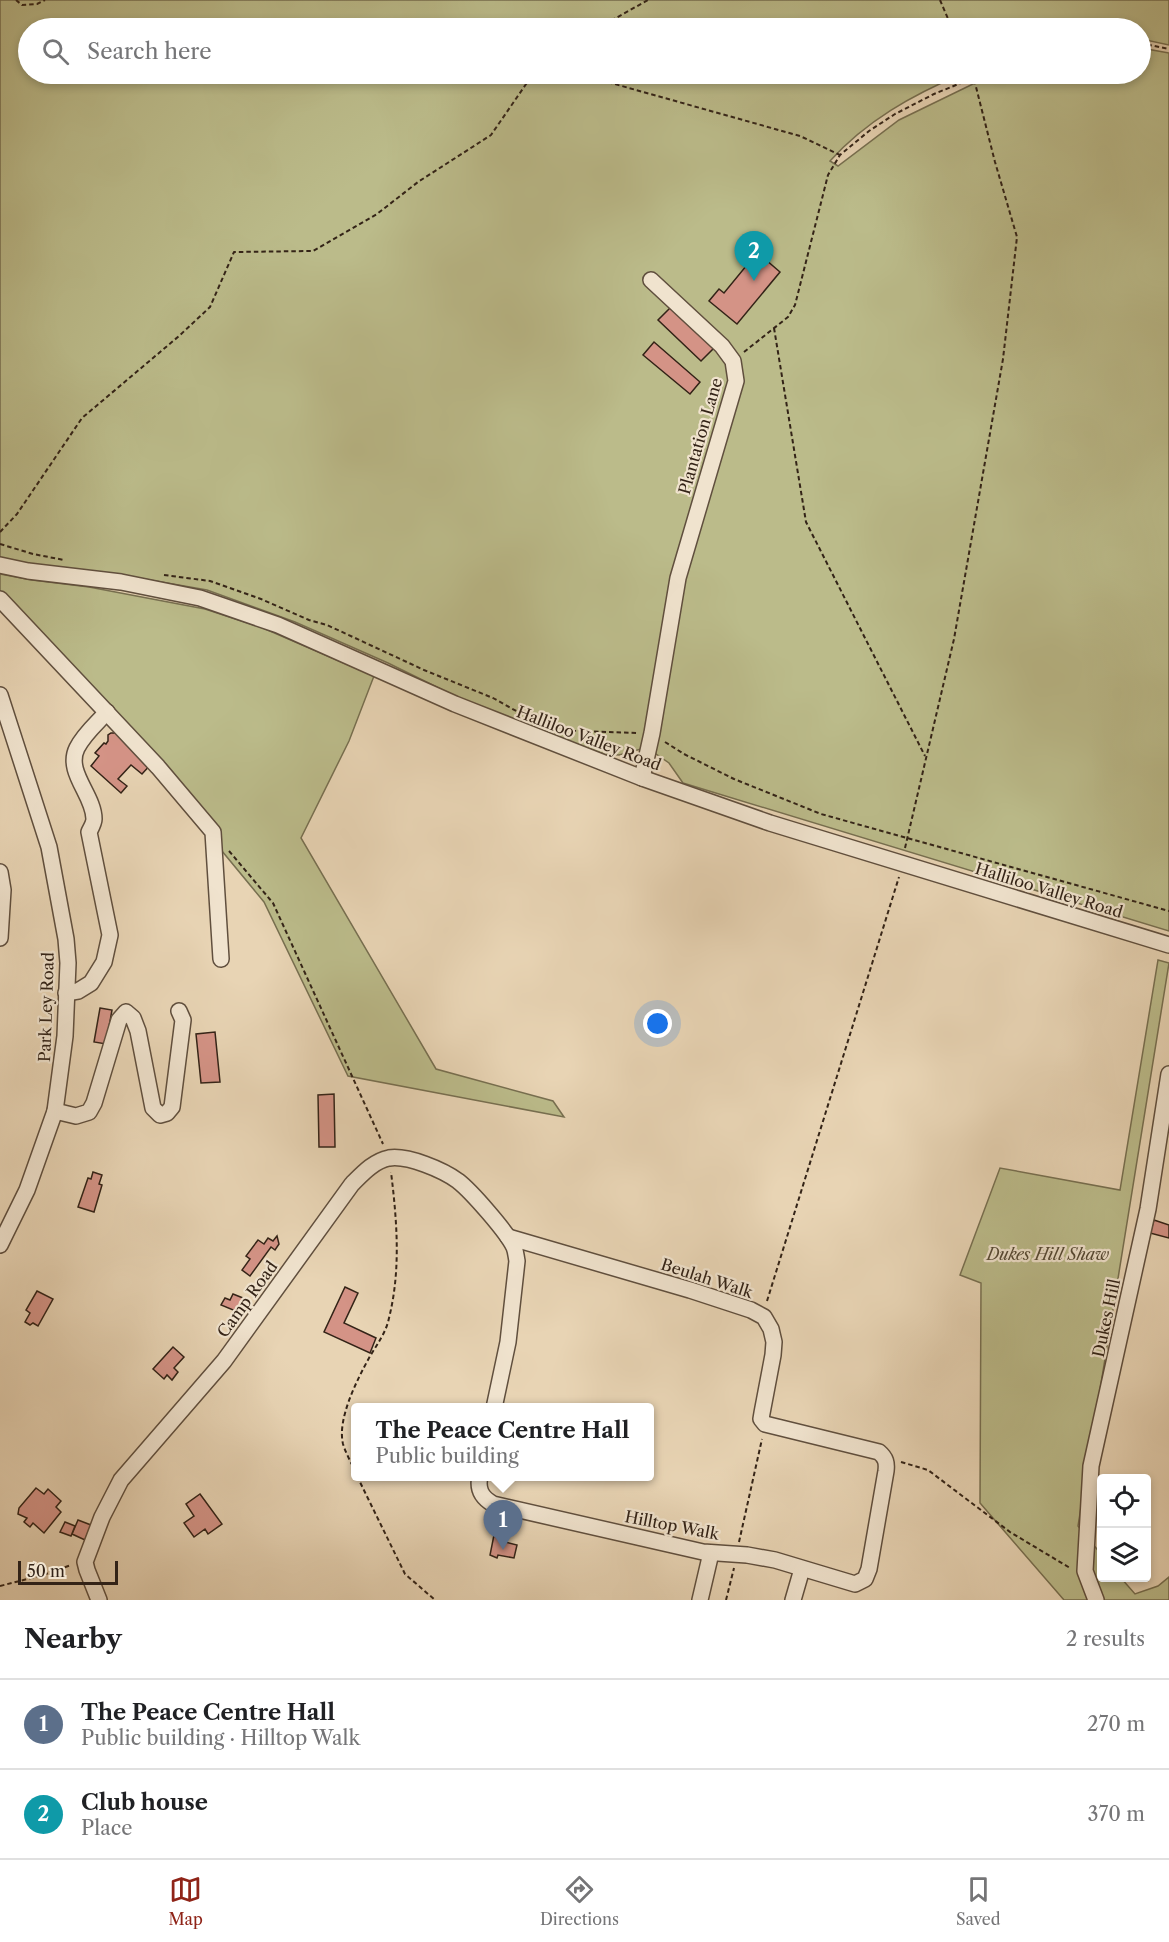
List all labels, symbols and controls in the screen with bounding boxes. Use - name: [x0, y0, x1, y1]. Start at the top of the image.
- search box: [18, 18, 1151, 84]
- icon: search: [39, 35, 72, 68]
- text: Search here: [87, 38, 212, 65]
- pin: 2: [734, 232, 774, 281]
- street label: Plantation Lane: [674, 375, 726, 497]
- street label: Halliloo Valley Road: [514, 701, 664, 775]
- street label: Halliloo Valley Road: [973, 858, 1125, 922]
- street label: Park Ley Road: [34, 951, 58, 1062]
- your location: [643, 1009, 672, 1038]
- park label: Dukes Hill Shaw: [985, 1244, 1109, 1264]
- street label: Beulah Walk: [659, 1254, 756, 1302]
- street label: Camp Road: [213, 1257, 282, 1341]
- street label: Dukes Hill: [1088, 1277, 1124, 1359]
- popup: [351, 1403, 654, 1481]
- text: The Peace Centre Hall: [376, 1417, 629, 1444]
- text: Public building: [376, 1444, 519, 1468]
- map controls: [1097, 1474, 1151, 1582]
- button: locate: [1097, 1474, 1151, 1528]
- pin: 1: [484, 1500, 522, 1550]
- street label: Hilltop Walk: [623, 1506, 722, 1544]
- button: layers: [1097, 1528, 1151, 1582]
- scale bar: [18, 1558, 118, 1586]
- text: 50 m: [27, 1561, 65, 1581]
- text: Nearby: [24, 1623, 122, 1655]
- text: 2 results: [1066, 1627, 1145, 1651]
- text: The Peace Centre Hall: [81, 1699, 335, 1726]
- text: 1: [39, 1712, 48, 1736]
- text: 270 m: [1087, 1712, 1145, 1736]
- text: Public building · Hilltop Walk: [81, 1726, 360, 1750]
- text: Club house: [81, 1789, 208, 1816]
- text: 2: [38, 1802, 49, 1826]
- text: 370 m: [1088, 1802, 1145, 1826]
- text: Place: [81, 1816, 132, 1840]
- tab: Map: [169, 1873, 203, 1929]
- tab: Directions: [540, 1873, 619, 1929]
- tab: Saved: [956, 1873, 1000, 1929]

